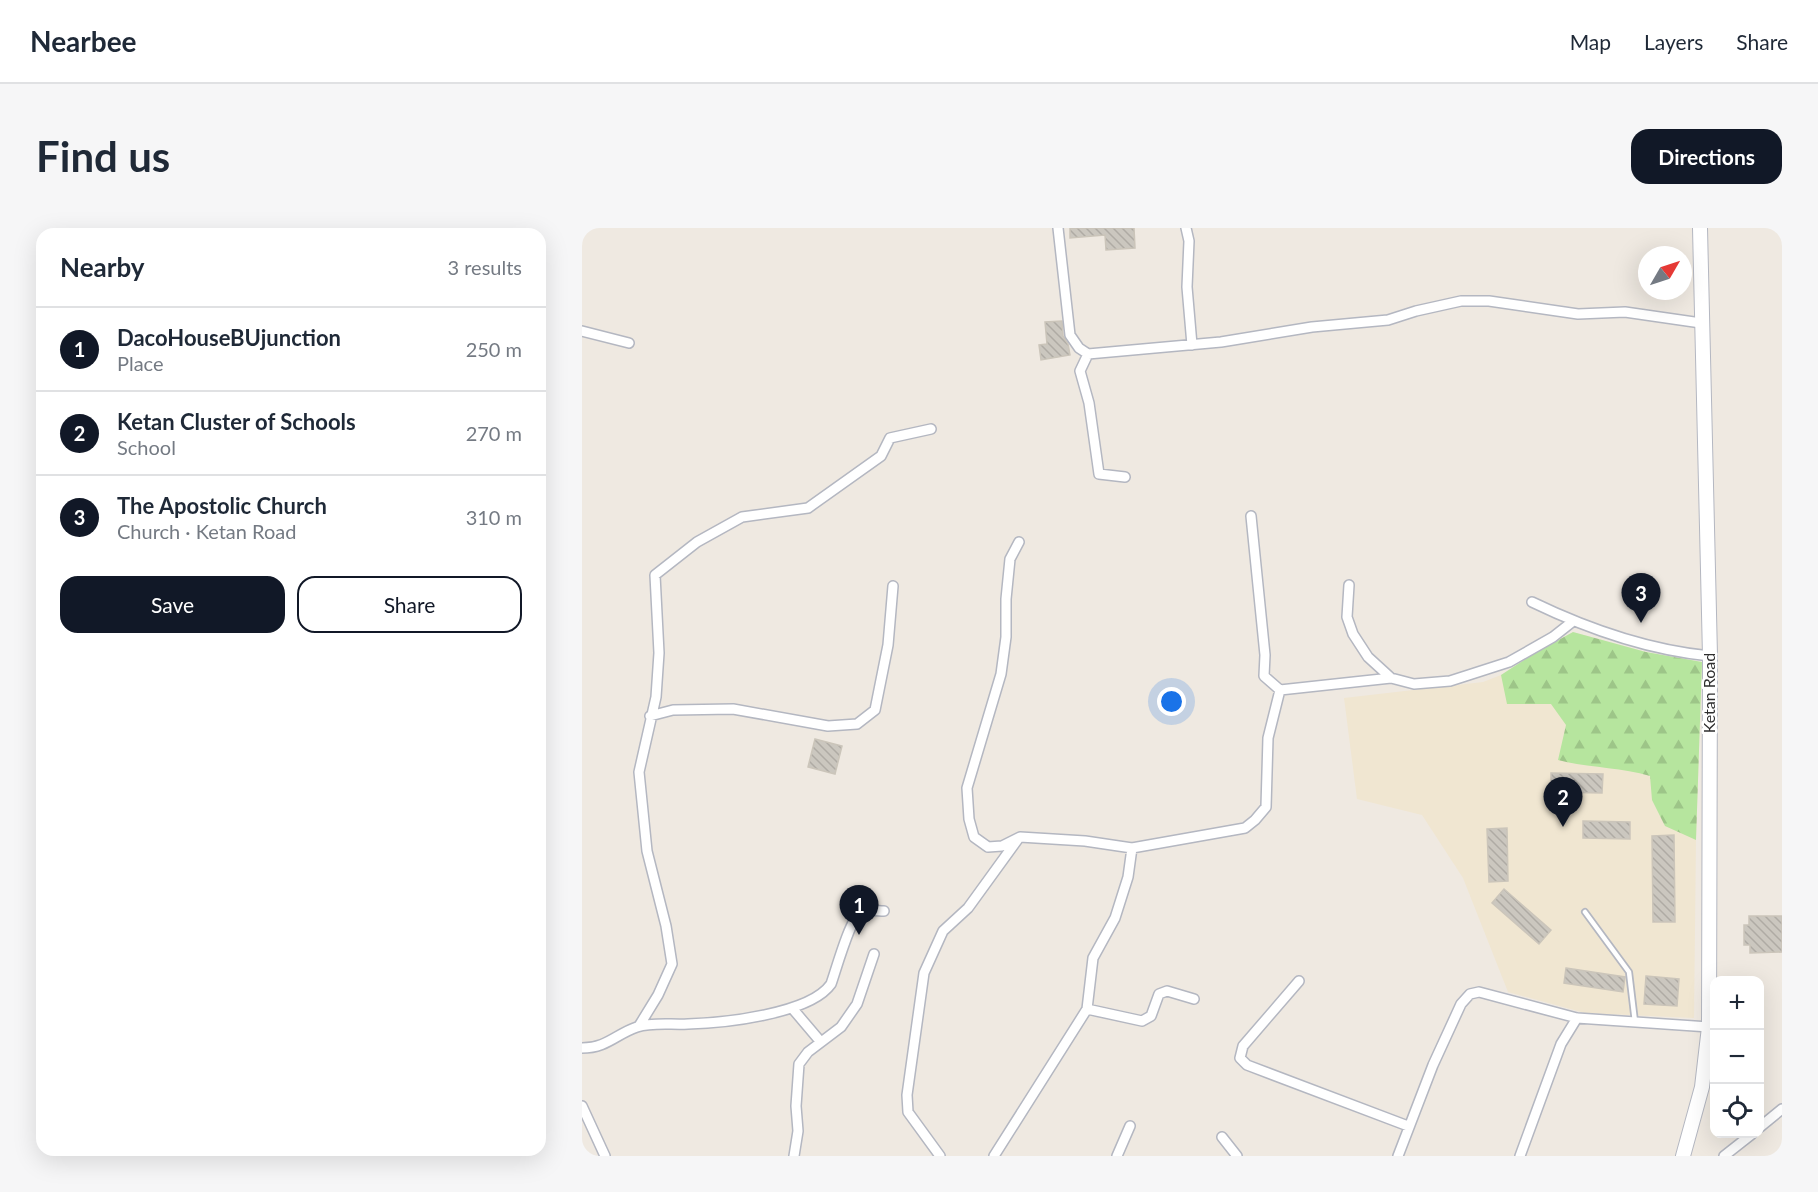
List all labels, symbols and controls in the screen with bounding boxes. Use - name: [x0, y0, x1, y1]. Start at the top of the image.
- text: Nearbee: [30, 24, 137, 58]
- text: Map: [1570, 29, 1611, 54]
- text: Layers: [1644, 29, 1703, 54]
- text: Share: [1736, 29, 1788, 54]
- button: Directions: [1631, 129, 1782, 184]
- text: Find us: [36, 131, 170, 181]
- north arrow: [1638, 246, 1692, 300]
- text: Nearby: [60, 251, 145, 283]
- text: 3 results: [447, 255, 522, 279]
- text: DacoHouseBUjunction: [117, 324, 341, 351]
- text: 1: [74, 337, 85, 361]
- text: 250 m: [466, 337, 522, 361]
- text: Place: [117, 351, 164, 375]
- text: Ketan Cluster of Schools: [117, 408, 356, 435]
- text: 2: [74, 421, 85, 445]
- text: 270 m: [466, 421, 522, 445]
- text: School: [117, 435, 176, 459]
- text: The Apostolic Church: [117, 492, 327, 519]
- text: 3: [74, 505, 85, 529]
- text: 310 m: [466, 505, 522, 529]
- text: Church · Ketan Road: [117, 519, 296, 543]
- pin: 3: [1622, 574, 1660, 623]
- button: Save: [60, 576, 285, 633]
- button: Share: [297, 576, 522, 633]
- street label: Ketan Road: [1699, 653, 1718, 733]
- your location: [1157, 687, 1186, 716]
- pin: 2: [1544, 778, 1582, 827]
- pin: 1: [840, 886, 878, 935]
- map controls: [1710, 976, 1764, 1138]
- button: +: [1710, 976, 1764, 1030]
- button: −: [1710, 1030, 1764, 1084]
- button: locate: [1710, 1084, 1764, 1138]

